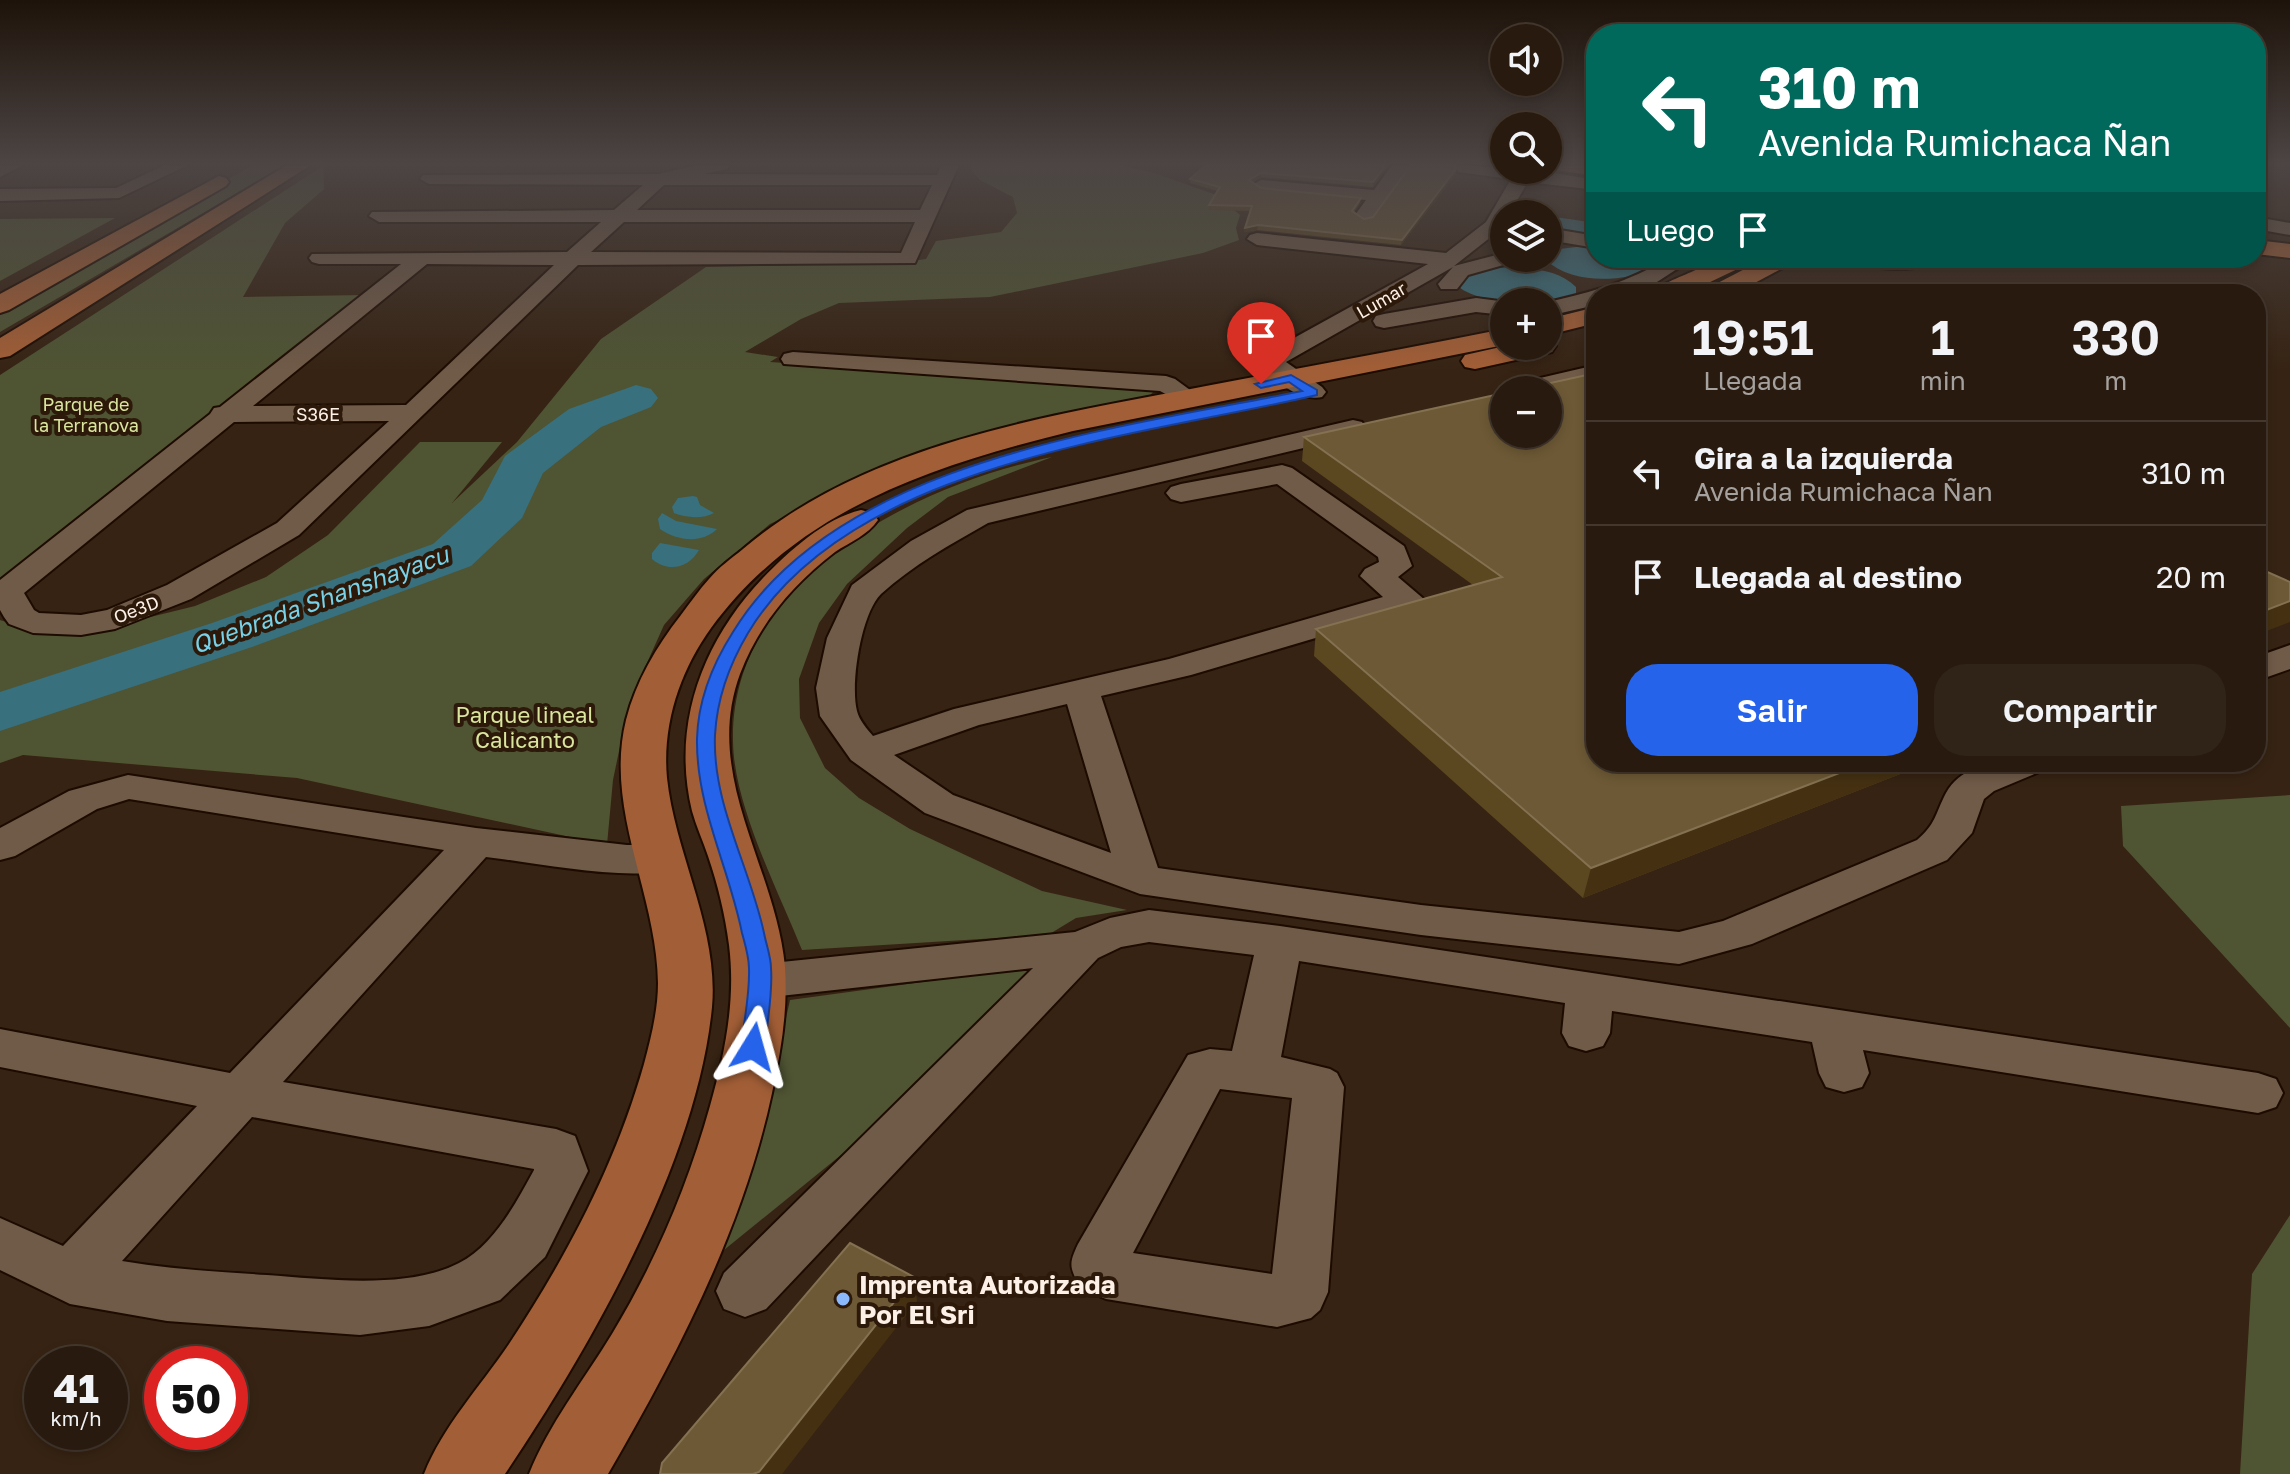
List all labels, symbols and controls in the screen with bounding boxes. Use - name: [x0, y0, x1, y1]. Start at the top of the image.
- map controls: [1490, 24, 1562, 448]
- button: sound: [1490, 24, 1562, 96]
- text: 310 m: [1758, 53, 1920, 120]
- icon: left: [1626, 56, 1730, 160]
- button: search: [1490, 112, 1562, 184]
- text: Avenida Rumichaca Ñan: [1758, 121, 2172, 164]
- button: layers: [1490, 200, 1562, 272]
- icon: arrive: [1731, 208, 1775, 252]
- text: Luego: [1626, 212, 1715, 248]
- street label: Lumar: [1352, 277, 1410, 323]
- button: +: [1490, 288, 1562, 360]
- pin: [1227, 302, 1295, 384]
- text: 19:51: [1692, 308, 1814, 366]
- text: 1: [1931, 308, 1955, 366]
- text: 330: [2071, 308, 2160, 366]
- icon: arrive: [1239, 314, 1283, 358]
- text: Llegada: [1703, 365, 1802, 396]
- text: min: [1920, 365, 1966, 396]
- text: m: [2104, 365, 2127, 396]
- button: −: [1490, 376, 1562, 448]
- park label: Parque de la Terranova: [33, 393, 139, 436]
- street label: S36E: [296, 403, 340, 425]
- text: Gira a la izquierda: [1694, 440, 1953, 476]
- icon: left: [1626, 451, 1670, 495]
- text: 310 m: [2141, 455, 2226, 491]
- text: Avenida Rumichaca Ñan: [1694, 476, 1993, 507]
- water label: Quebrada Shanshayacu: [188, 539, 454, 660]
- icon: arrive: [1626, 555, 1670, 599]
- text: Llegada al destino: [1694, 559, 1962, 595]
- text: 20 m: [2156, 559, 2226, 595]
- street label: Oe3D: [110, 590, 162, 628]
- button: Salir: [1626, 664, 1918, 756]
- button: Compartir: [1934, 664, 2226, 756]
- park label: Parque lineal Calicanto: [456, 701, 594, 753]
- position arrow: [711, 1005, 795, 1089]
- place label: Imprenta Autorizada Por El Sri: [859, 1269, 1116, 1330]
- marker: Imprenta Autorizada Por El Sri: [834, 1290, 852, 1308]
- speed limit sign: 50: [144, 1346, 248, 1450]
- text: 41: [53, 1364, 99, 1412]
- text: km/h: [51, 1406, 101, 1430]

